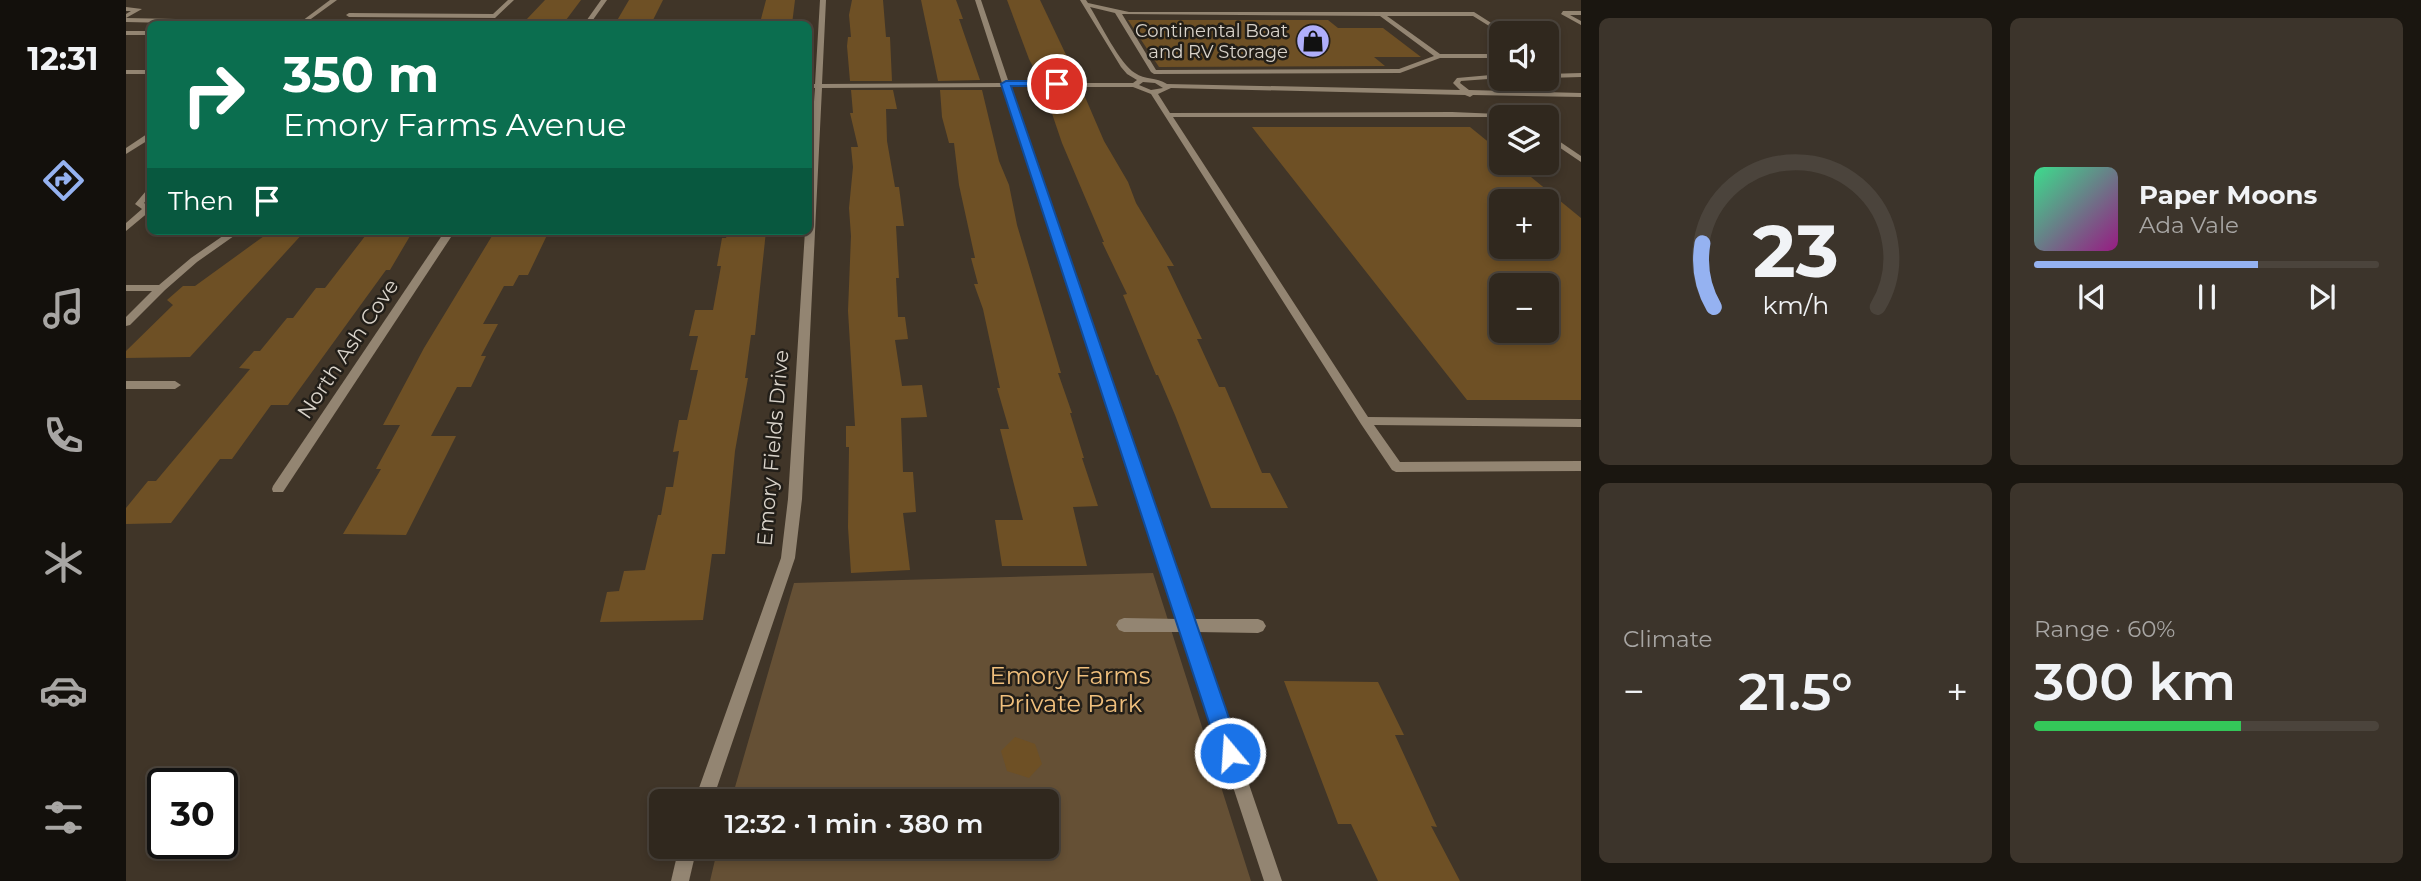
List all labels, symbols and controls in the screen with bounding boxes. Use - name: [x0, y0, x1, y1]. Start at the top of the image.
- place label: Continental Boat and RV Storage: [1135, 20, 1288, 63]
- map controls: [1489, 21, 1559, 343]
- button: sound: [1489, 21, 1559, 91]
- shop icon: Continental Boat and RV Storage: [1294, 22, 1332, 60]
- text: 12:31: [27, 39, 99, 78]
- text: 350 m: [283, 45, 439, 104]
- icon: right: [168, 49, 259, 140]
- pin: [1027, 54, 1087, 114]
- icon: arrive: [1038, 65, 1076, 103]
- text: Emory Farms Avenue: [283, 105, 627, 144]
- button: layers: [1489, 105, 1559, 175]
- icon: directions: [39, 156, 88, 205]
- text: Paper Moons: [2139, 179, 2317, 211]
- icon: arrive: [248, 182, 286, 220]
- text: Then: [168, 185, 234, 217]
- button: +: [1489, 189, 1559, 259]
- text: 23: [1752, 208, 1839, 296]
- text: Ada Vale: [2139, 211, 2239, 239]
- button: −: [1489, 273, 1559, 343]
- street label: North Ash Cove: [292, 274, 404, 423]
- icon: previous: [2073, 278, 2111, 316]
- icon: pause: [2188, 278, 2226, 316]
- icon: next: [2303, 278, 2341, 316]
- icon: music: [39, 284, 88, 333]
- text: km/h: [1762, 290, 1829, 320]
- street label: Emory Fields Drive: [751, 349, 794, 547]
- icon: phone: [39, 411, 88, 460]
- icon: climate: [39, 538, 88, 587]
- text: Range · 60%: [2034, 615, 2175, 643]
- text: Climate: [1623, 625, 1712, 653]
- text: 300 km: [2034, 650, 2236, 713]
- text: 21.5°: [1738, 660, 1853, 723]
- park label: Emory Farms Private Park: [990, 661, 1150, 718]
- icon: car: [39, 666, 88, 715]
- text: −: [1623, 668, 1645, 715]
- text: +: [1946, 668, 1968, 715]
- position arrow: [1193, 716, 1267, 790]
- speed limit sign: 30: [147, 768, 238, 859]
- icon: filters: [39, 793, 88, 842]
- text: 12:32 · 1 min · 380 m: [725, 808, 983, 840]

